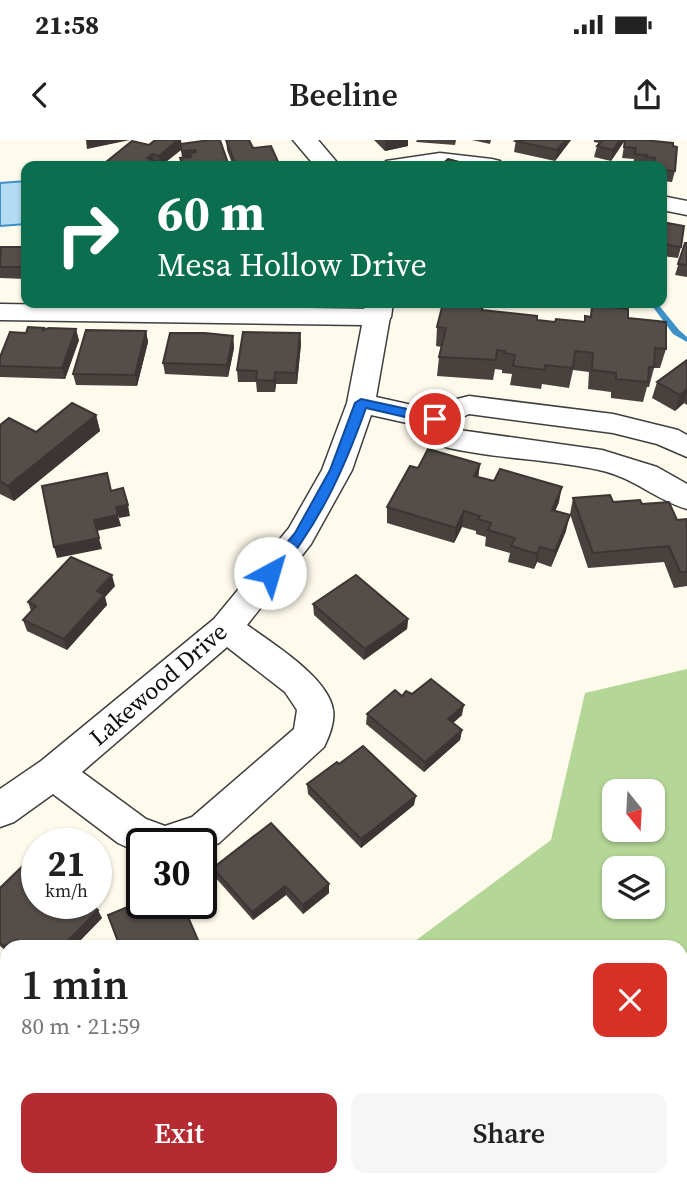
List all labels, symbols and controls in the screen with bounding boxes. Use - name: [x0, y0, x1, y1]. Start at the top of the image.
- text: 21:58: [35, 7, 99, 43]
- text: Beeline: [289, 73, 398, 117]
- icon: back: [21, 76, 59, 114]
- icon: share: [628, 76, 666, 114]
- text: 60 m: [157, 179, 265, 246]
- icon: right: [42, 189, 133, 280]
- text: Mesa Hollow Drive: [157, 243, 427, 287]
- pin: [405, 389, 465, 449]
- icon: arrive: [416, 400, 454, 438]
- position arrow: [233, 536, 307, 610]
- street label: Lakewood Drive: [82, 615, 234, 753]
- north arrow: [602, 779, 665, 842]
- map controls: [602, 779, 665, 919]
- speed limit sign: 30: [126, 828, 217, 919]
- text: 21: [48, 840, 85, 888]
- button: layers: [602, 856, 665, 919]
- text: km/h: [45, 878, 88, 903]
- text: 1 min: [21, 955, 129, 1013]
- button: close: [593, 963, 667, 1037]
- text: 80 m · 21:59: [21, 1010, 141, 1042]
- button: Exit: [21, 1093, 337, 1173]
- button: Share: [351, 1093, 667, 1173]

